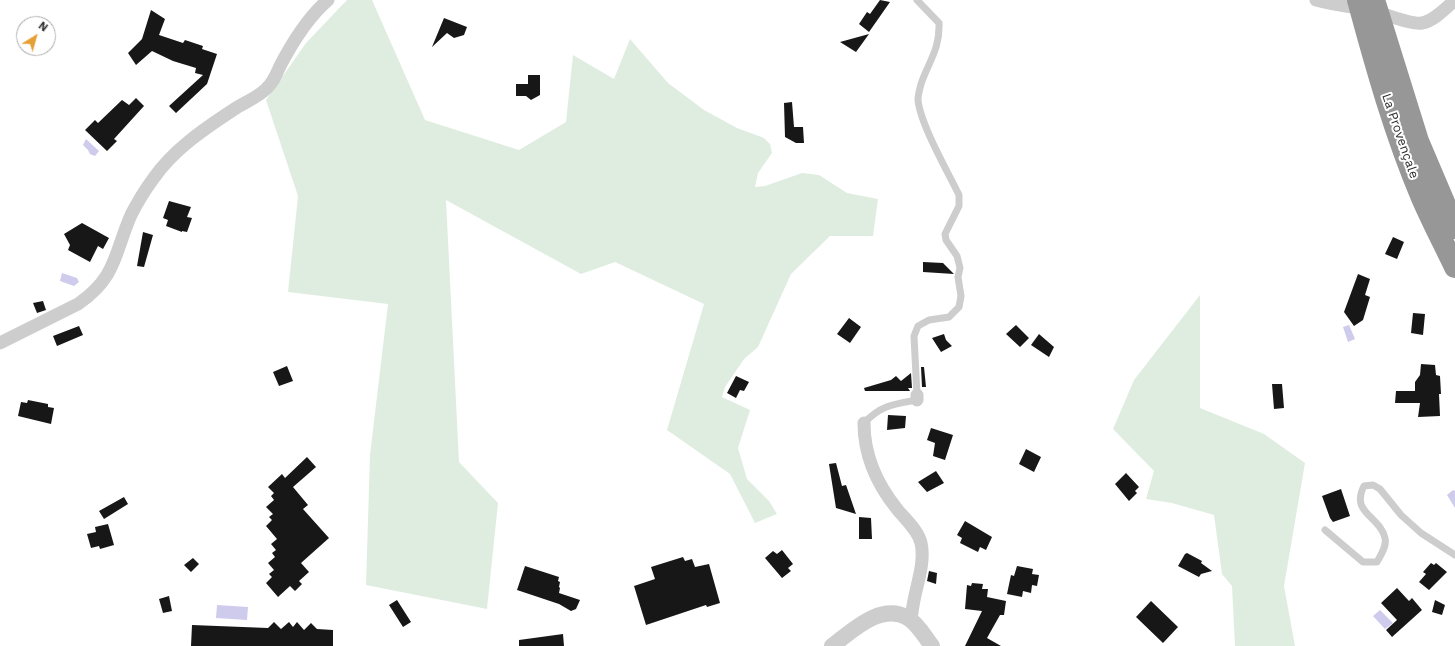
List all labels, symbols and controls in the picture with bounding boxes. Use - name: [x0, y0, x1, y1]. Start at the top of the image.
- north arrow: [16, 16, 56, 56]
- text: N: [36, 19, 50, 34]
- street label: La Provençale: [1378, 91, 1422, 181]

